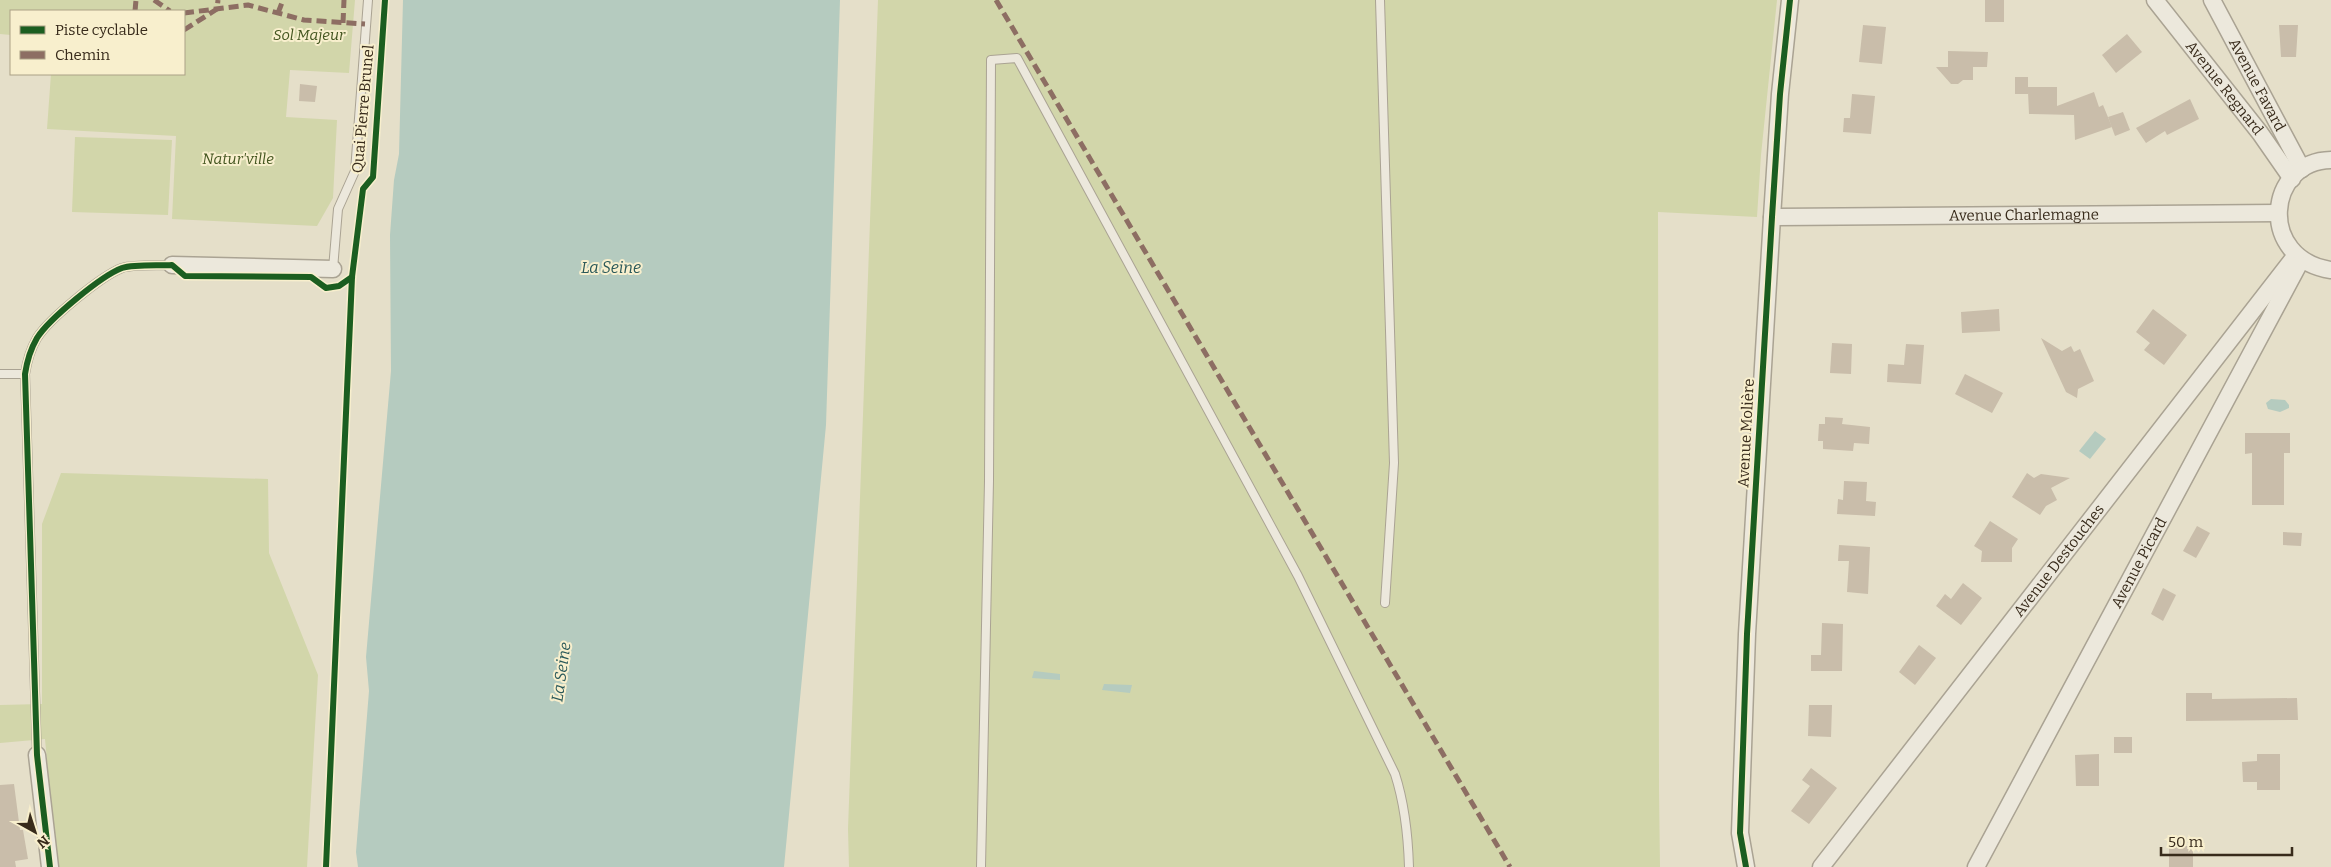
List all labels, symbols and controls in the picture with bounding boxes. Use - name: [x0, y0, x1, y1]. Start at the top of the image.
- legend: [10, 10, 185, 75]
- text: Piste cyclable: [55, 21, 148, 39]
- park label: Sol Majeur: [273, 26, 346, 44]
- street label: Avenue Favard: [2225, 35, 2289, 134]
- street label: Avenue Regnard: [2182, 37, 2267, 139]
- street label: Quai Pierre Brunel: [348, 44, 378, 174]
- text: Chemin: [55, 46, 111, 64]
- park label: Natur'ville: [202, 150, 274, 168]
- street label: Avenue Charlemagne: [1949, 205, 2099, 225]
- water label: La Seine: [581, 258, 641, 277]
- street label: Avenue Molière: [1734, 378, 1758, 488]
- street label: Avenue Destouches: [2010, 501, 2108, 620]
- street label: Avenue Picard: [2107, 515, 2170, 611]
- water label: La Seine: [547, 641, 575, 703]
- north arrow: [10, 807, 60, 857]
- scale bar: [2161, 824, 2292, 856]
- text: N: [33, 832, 52, 852]
- text: 50 m: [2168, 833, 2204, 851]

